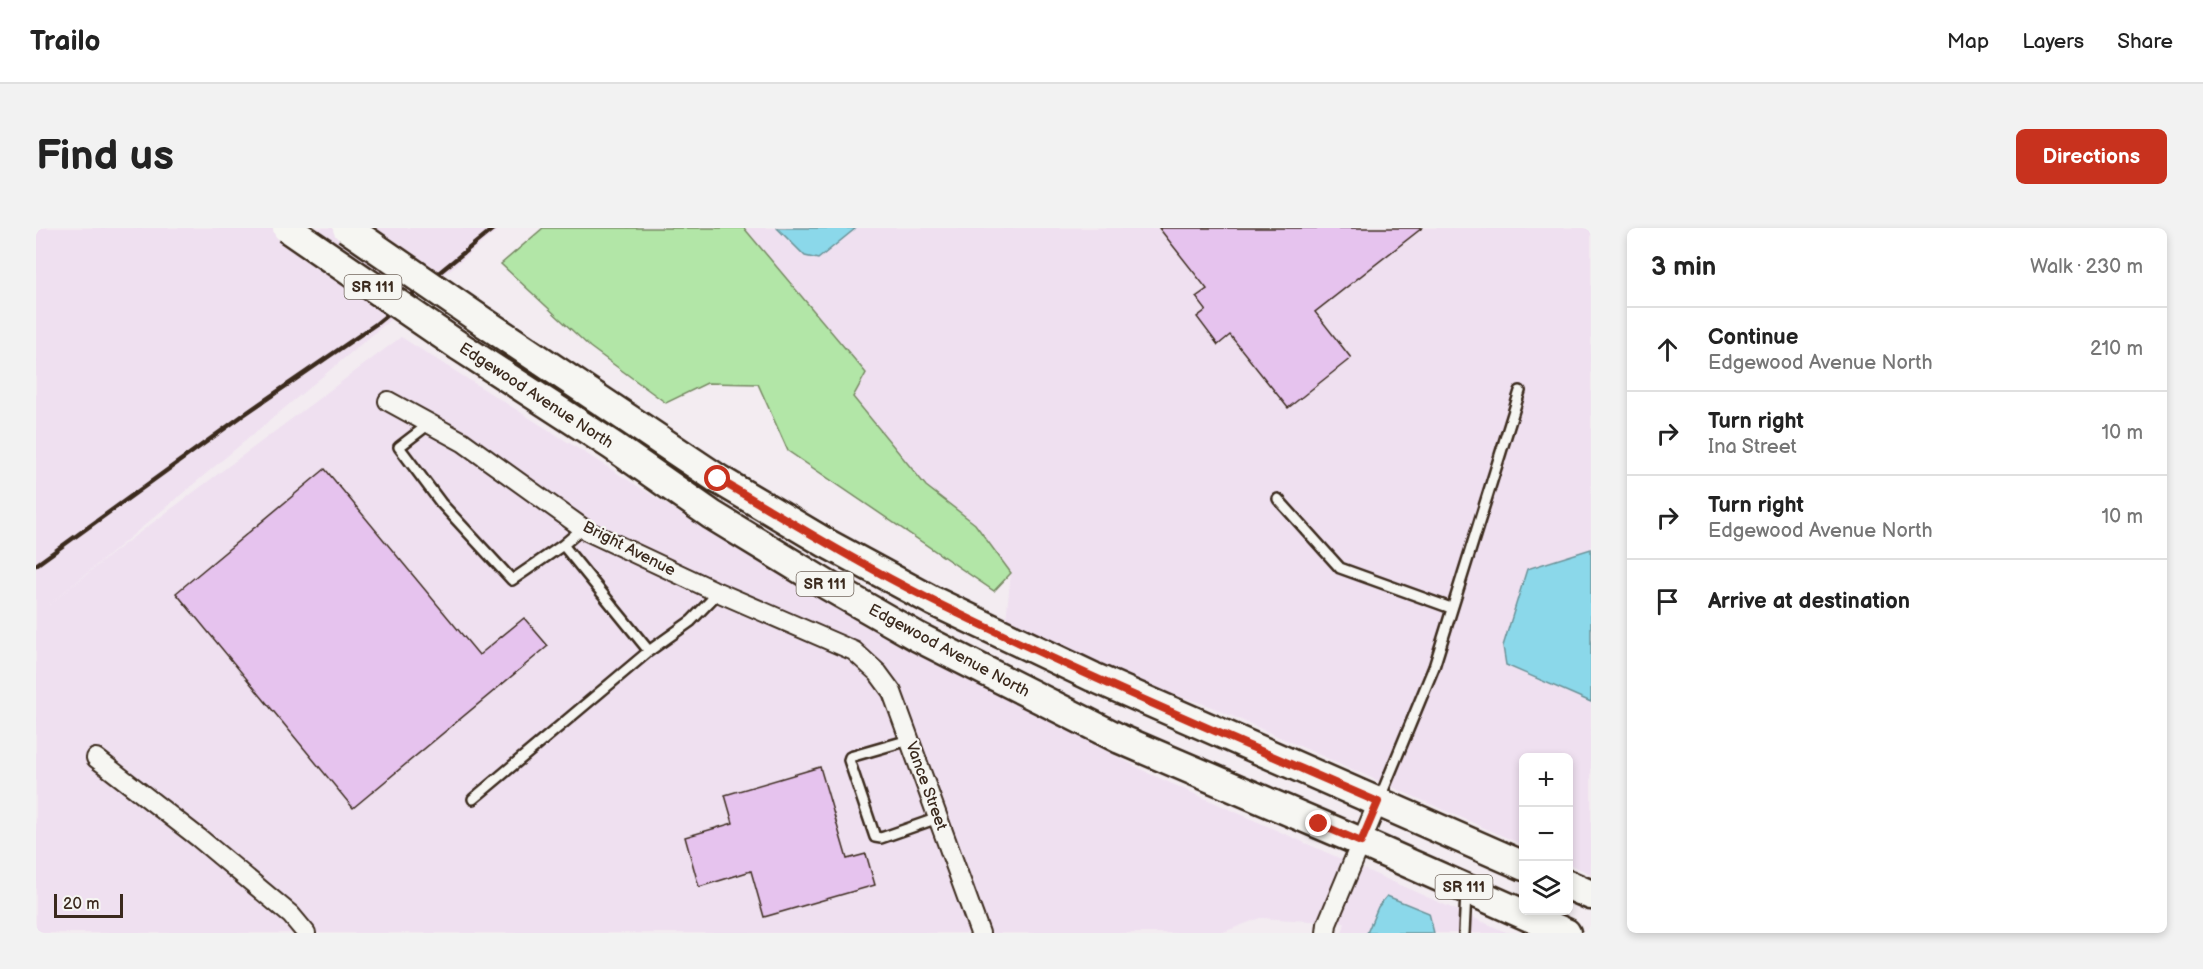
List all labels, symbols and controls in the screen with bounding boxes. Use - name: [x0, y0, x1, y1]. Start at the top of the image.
- text: Trailo: [30, 25, 101, 58]
- text: Map: [1947, 29, 1989, 54]
- text: Layers: [2022, 29, 2084, 54]
- text: Share: [2117, 29, 2173, 54]
- button: Directions: [2016, 129, 2167, 184]
- text: Find us: [36, 131, 174, 182]
- text: 3 min: [1651, 252, 1716, 283]
- text: Walk · 230 m: [2030, 255, 2143, 279]
- road number: SR 111: [344, 275, 402, 299]
- text: Continue: [1708, 324, 1798, 351]
- icon: ahead: [1651, 333, 1684, 366]
- text: 210 m: [2090, 337, 2143, 361]
- street label: Edgewood Avenue North: [456, 339, 617, 453]
- text: Edgewood Avenue North: [1708, 351, 1933, 375]
- text: Turn right: [1708, 408, 1804, 435]
- icon: right: [1651, 417, 1684, 450]
- text: 10 m: [2102, 421, 2143, 445]
- text: Ina Street: [1708, 435, 1797, 459]
- route start: [704, 465, 730, 491]
- text: Turn right: [1708, 492, 1804, 519]
- icon: right: [1651, 501, 1684, 534]
- text: 10 m: [2102, 505, 2143, 529]
- street label: Bright Avenue: [579, 517, 679, 581]
- text: Edgewood Avenue North: [1708, 519, 1933, 543]
- road number: SR 111: [796, 572, 854, 596]
- icon: arrive: [1651, 585, 1684, 618]
- text: Arrive at destination: [1708, 588, 1910, 615]
- street label: Edgewood Avenue North: [865, 600, 1033, 702]
- street label: Vance Street: [901, 739, 951, 833]
- map controls: [1519, 753, 1573, 915]
- button: +: [1519, 753, 1573, 807]
- button: −: [1519, 807, 1573, 861]
- route end: [1305, 810, 1331, 836]
- button: layers: [1519, 861, 1573, 915]
- road number: SR 111: [1436, 875, 1492, 899]
- scale bar: [54, 891, 123, 918]
- text: 20 m: [63, 895, 99, 914]

